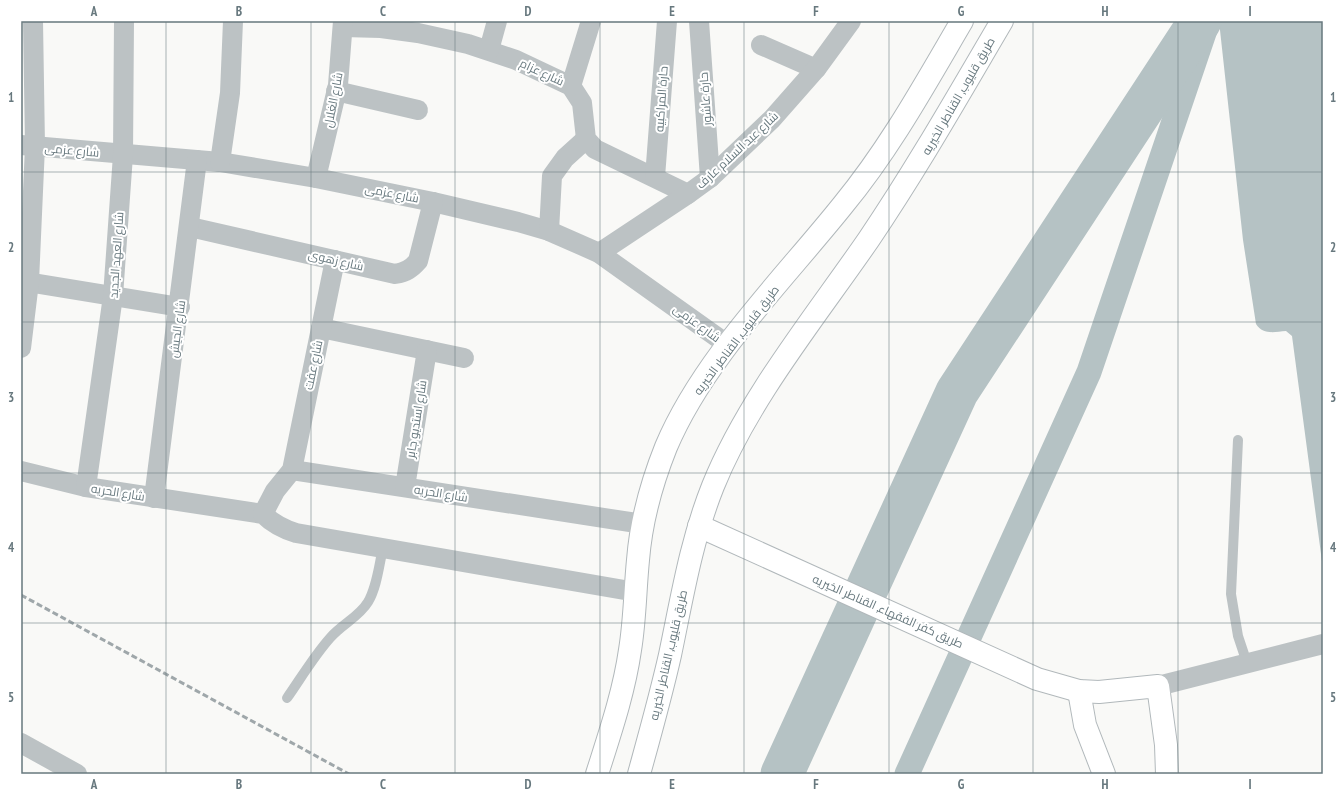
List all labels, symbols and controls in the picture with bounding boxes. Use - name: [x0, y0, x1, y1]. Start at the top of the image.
- text: A: [90, 3, 98, 20]
- text: B: [236, 3, 242, 20]
- text: C: [380, 3, 386, 20]
- text: D: [525, 3, 532, 20]
- text: E: [669, 3, 675, 20]
- text: F: [813, 3, 819, 20]
- text: G: [958, 3, 965, 20]
- text: H: [1102, 3, 1109, 20]
- text: I: [1248, 3, 1252, 20]
- street label: طريق قليوب, القناطر الخيريه: [918, 35, 998, 157]
- street label: شارع عزام: [517, 55, 567, 90]
- street label: حارة المراكبيه: [651, 66, 671, 132]
- street label: شارع الغلال: [320, 71, 347, 129]
- street label: حارة عاشور: [696, 72, 714, 127]
- text: 1: [8, 89, 14, 106]
- text: 1: [1330, 89, 1336, 106]
- street label: شارع عبد السلام عارف: [693, 108, 782, 193]
- street label: شارع عزمى: [44, 140, 100, 161]
- street label: شارع عزمى: [363, 180, 420, 207]
- street label: شارع العهد الجديد: [105, 211, 128, 299]
- text: 2: [8, 239, 14, 256]
- text: 2: [1330, 239, 1336, 256]
- street label: شارع زهوى: [307, 246, 365, 275]
- street label: طريق قليوب, القناطر الخيريه: [690, 282, 782, 398]
- street label: شارع الجيش: [166, 299, 189, 359]
- street label: شارع عزمى: [670, 301, 724, 346]
- street label: شارع عفت: [300, 339, 327, 391]
- street label: شارع استديو جابر: [402, 379, 431, 460]
- text: 3: [8, 389, 14, 406]
- text: 3: [1330, 389, 1336, 406]
- street label: شارع الحريه: [90, 480, 146, 505]
- street label: شارع الحريه: [413, 481, 469, 506]
- text: 4: [8, 539, 15, 556]
- text: 4: [1330, 539, 1337, 556]
- street label: طريق كفر الفقهاء, القناطر الخيريه: [810, 571, 966, 651]
- street label: طريق قليوب, القناطر الخيريه: [646, 588, 690, 722]
- text: 5: [8, 689, 14, 706]
- text: 5: [1330, 689, 1336, 706]
- text: A: [90, 776, 98, 793]
- text: B: [236, 776, 242, 793]
- text: C: [380, 776, 386, 793]
- text: D: [525, 776, 532, 793]
- text: E: [669, 776, 675, 793]
- text: F: [813, 776, 819, 793]
- text: G: [958, 776, 965, 793]
- text: H: [1102, 776, 1109, 793]
- text: I: [1248, 776, 1252, 793]

